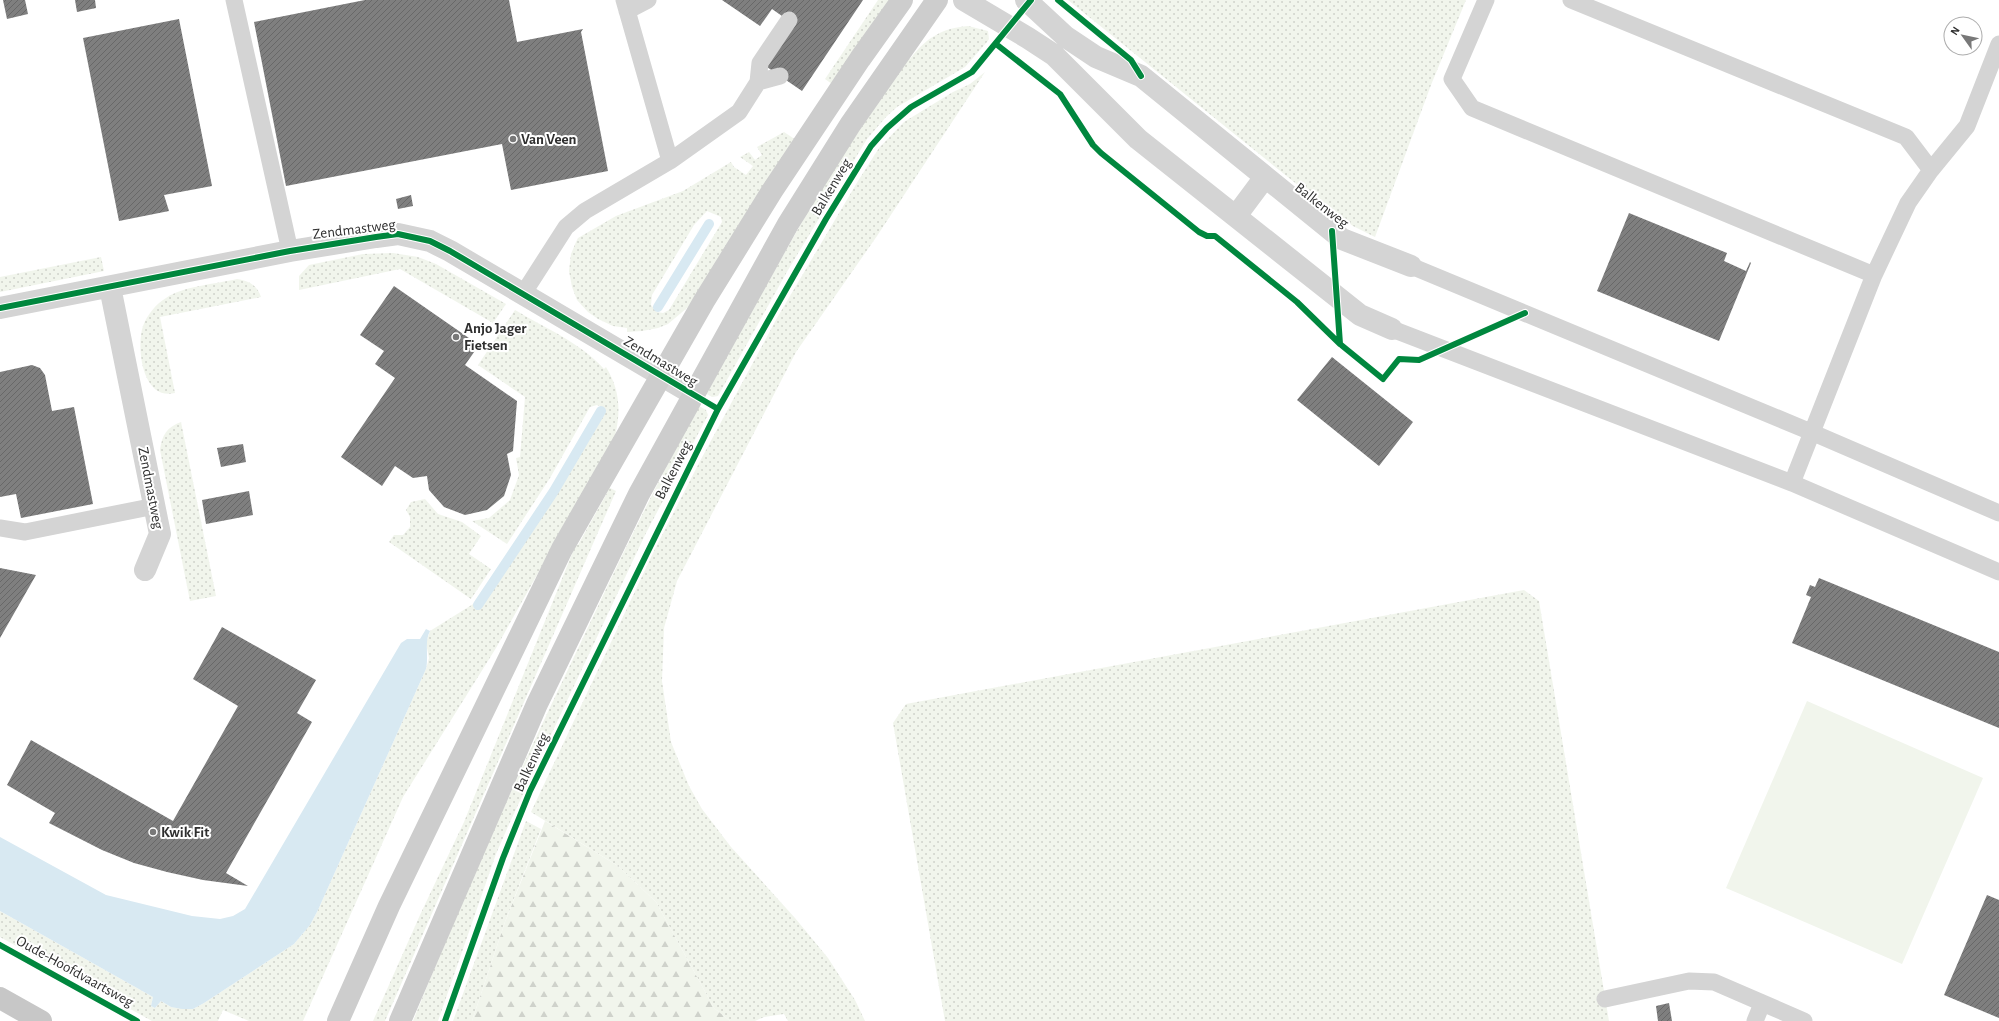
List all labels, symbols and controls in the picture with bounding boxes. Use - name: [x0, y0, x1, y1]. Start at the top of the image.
- north arrow: [1943, 16, 1983, 56]
- text: N: [1948, 25, 1962, 37]
- place label: Van Veen: [521, 132, 577, 147]
- marker: Van Veen: [508, 134, 518, 144]
- street label: Balkenweg: [809, 156, 855, 218]
- street label: Balkenweg: [1292, 180, 1352, 231]
- street label: Zendmastweg: [312, 217, 397, 242]
- place label: Anjo Jager Fietsen: [464, 321, 527, 353]
- marker: Anjo Jager Fietsen: [451, 332, 461, 342]
- street label: Zendmastweg: [621, 334, 701, 390]
- street label: Balkenweg: [652, 438, 695, 502]
- street label: Zendmastweg: [135, 446, 166, 531]
- street label: Balkenweg: [511, 730, 552, 794]
- place label: Kwik Fit: [161, 825, 209, 840]
- marker: Kwik Fit: [148, 827, 158, 837]
- street label: Oude-Hoofdvaartsweg: [14, 933, 136, 1010]

